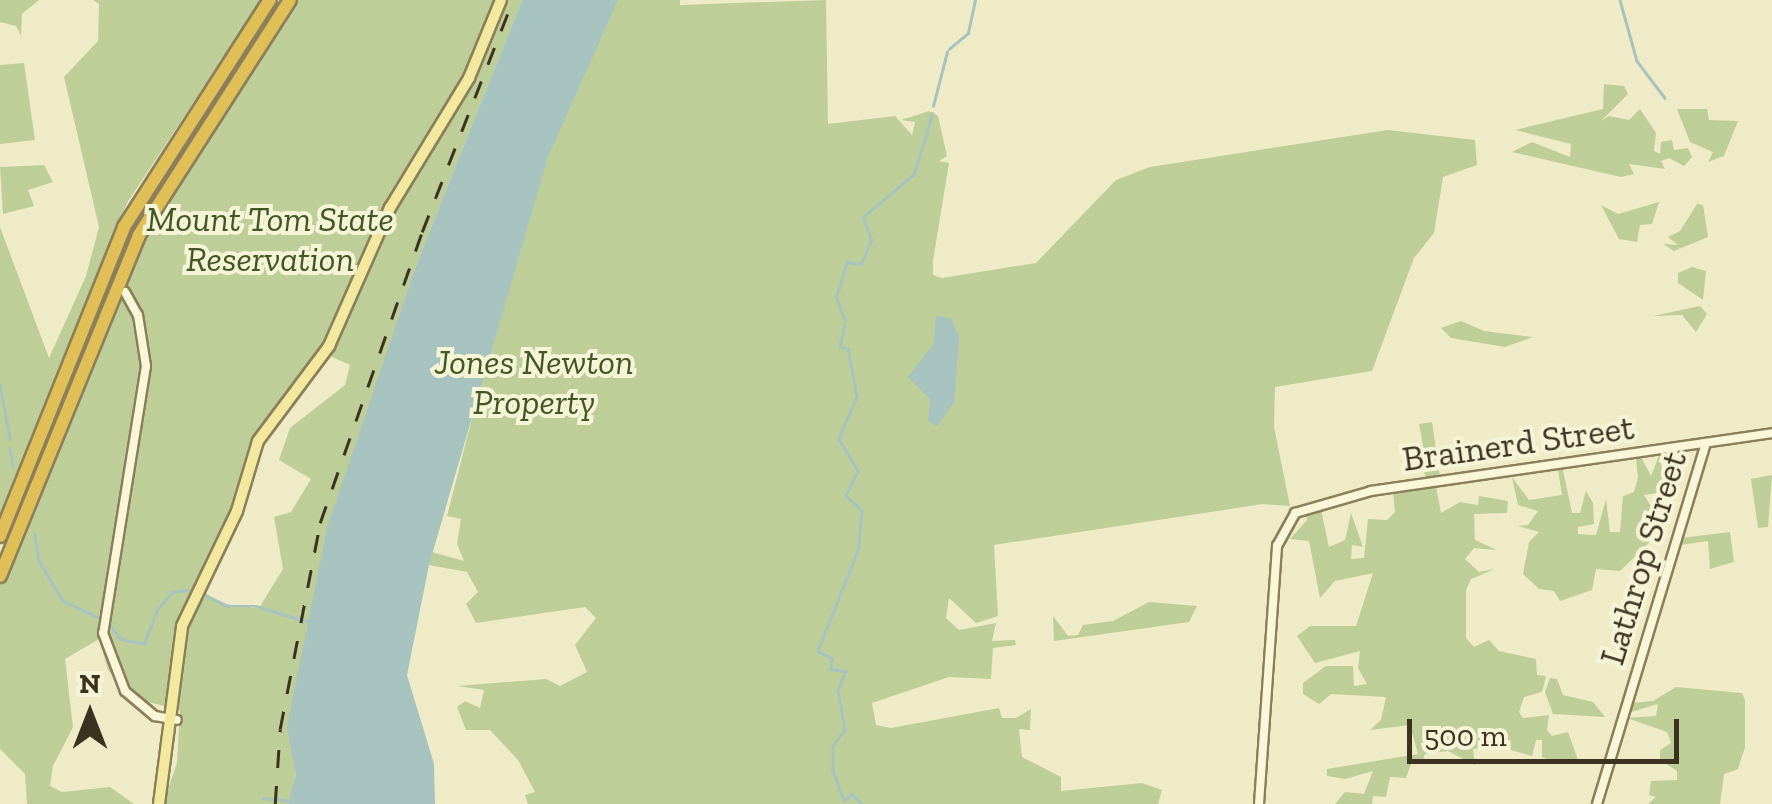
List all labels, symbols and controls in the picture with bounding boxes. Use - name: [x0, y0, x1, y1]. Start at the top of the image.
- park label: Mount Tom State Reservation: [146, 198, 394, 280]
- park label: Jones Newton Property: [435, 341, 633, 423]
- street label: Brainerd Street: [1400, 406, 1636, 480]
- street label: Lathrop Street: [1591, 446, 1695, 670]
- north arrow: [40, 664, 140, 764]
- text: N: [79, 667, 101, 700]
- scale bar: [1412, 699, 1684, 761]
- text: 500 m: [1424, 718, 1507, 754]

